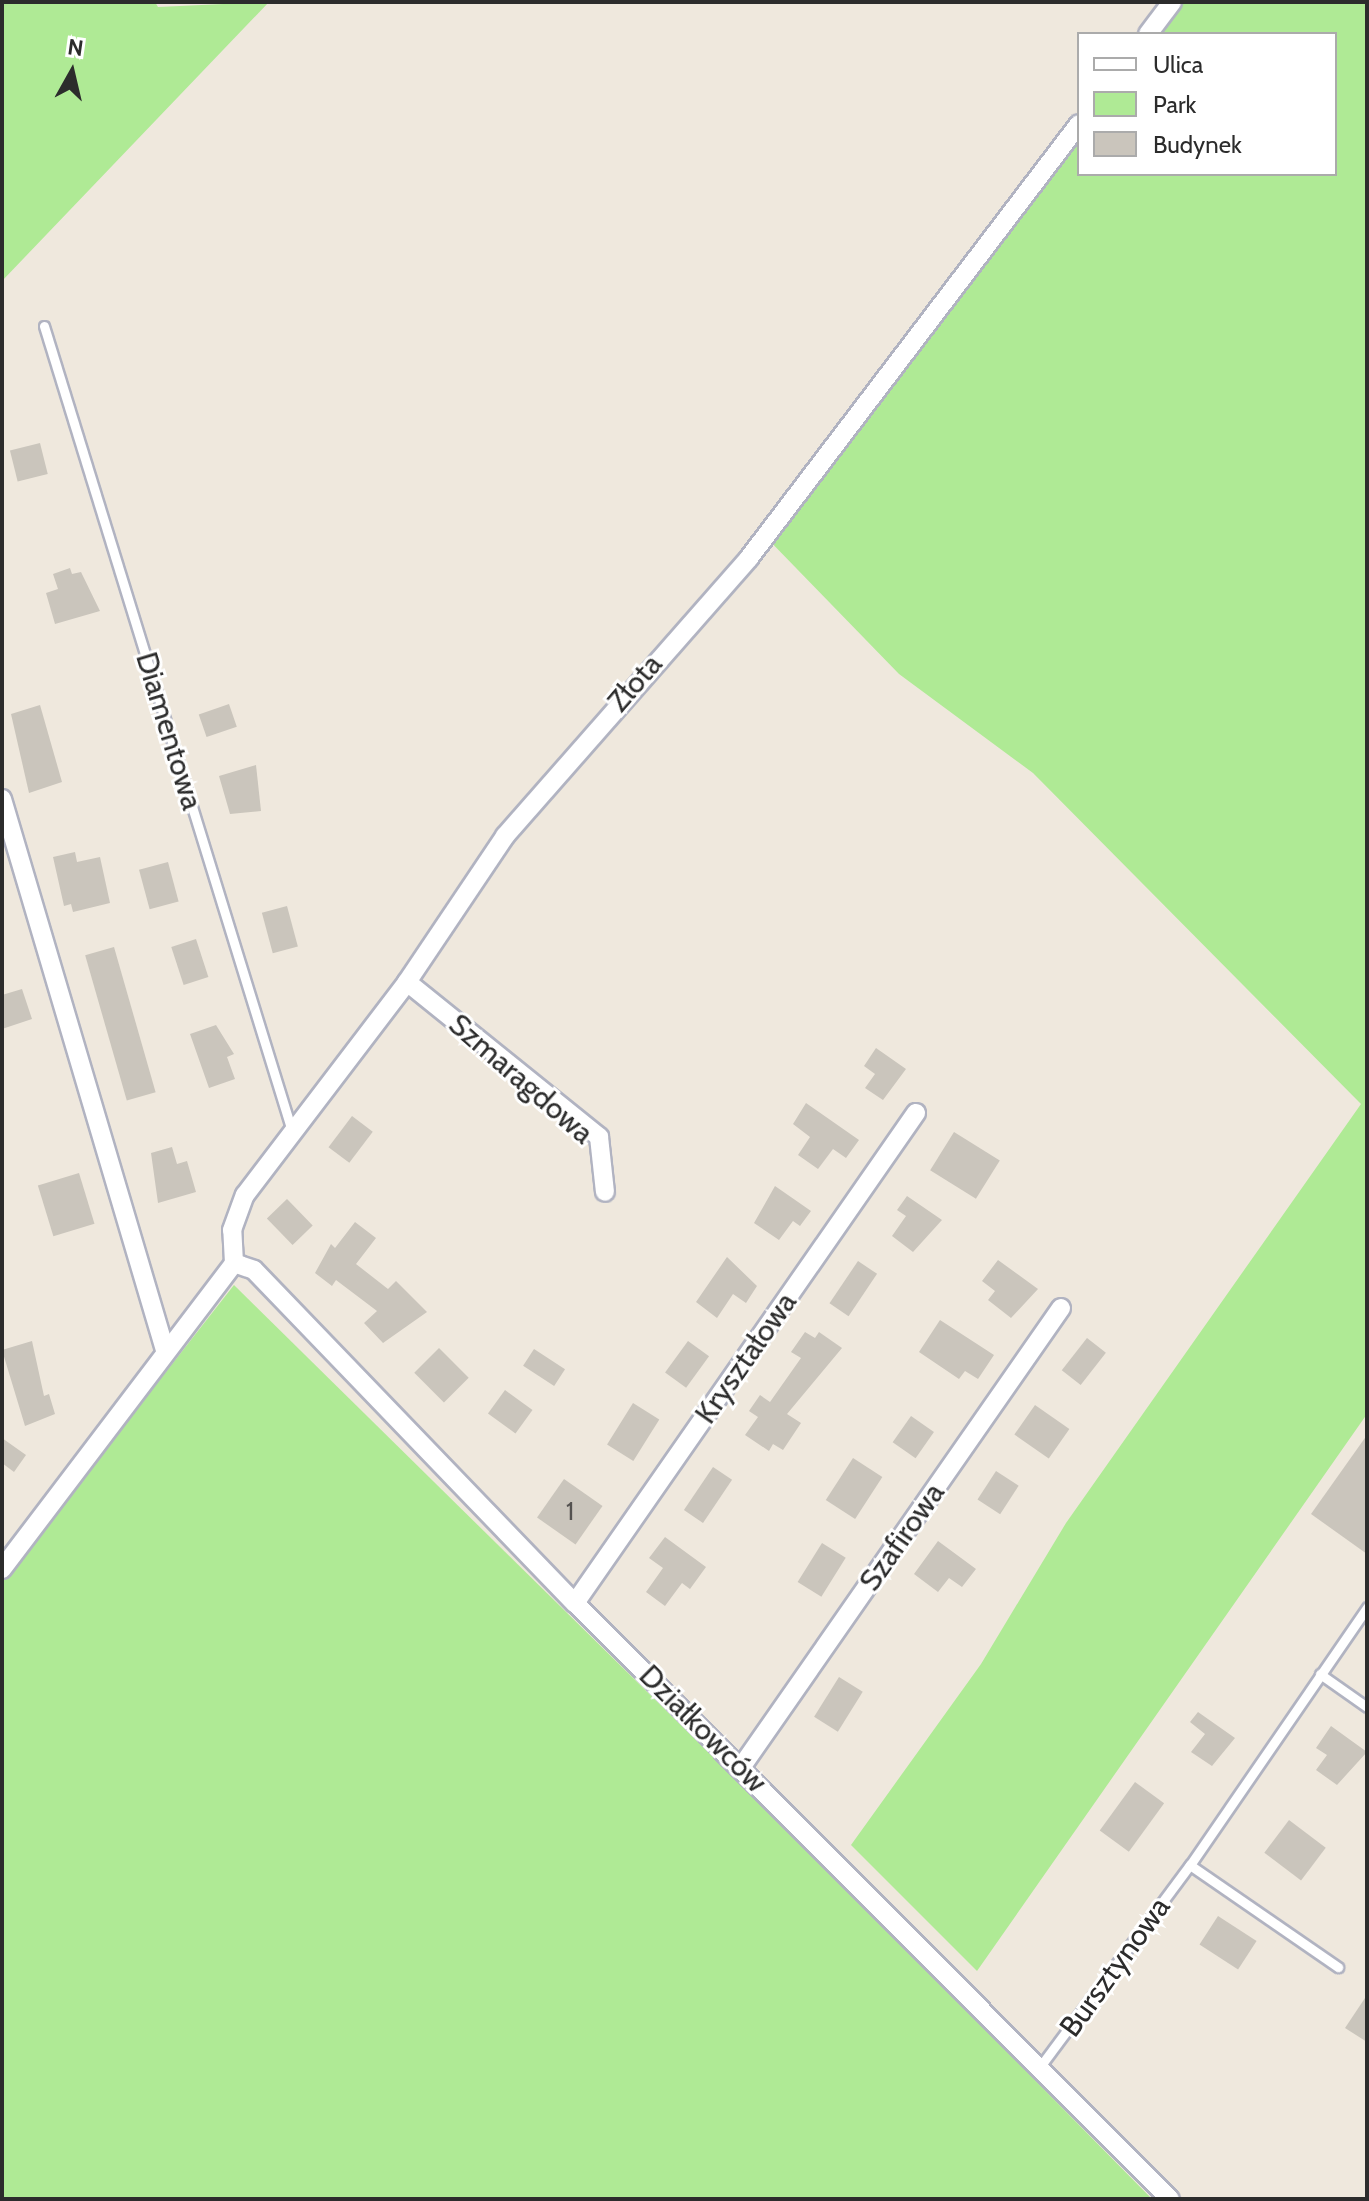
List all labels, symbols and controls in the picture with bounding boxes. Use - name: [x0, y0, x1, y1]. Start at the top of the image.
- north arrow: [32, 32, 112, 112]
- legend: [1077, 32, 1337, 176]
- text: N: [66, 33, 85, 62]
- text: Ulica: [1153, 50, 1203, 79]
- text: Park: [1153, 90, 1196, 119]
- text: Budynek: [1153, 130, 1242, 159]
- street label: Złota: [600, 647, 670, 719]
- street label: Diamentowa: [128, 648, 210, 814]
- street label: Szmaragdowa: [441, 1006, 601, 1152]
- street label: Kryształowa: [688, 1285, 804, 1431]
- street label: Szafirowa: [852, 1476, 952, 1598]
- house number: 1: [566, 1496, 574, 1528]
- street label: Działkowców: [632, 1658, 774, 1800]
- street label: Bursztynowa: [1052, 1890, 1178, 2044]

